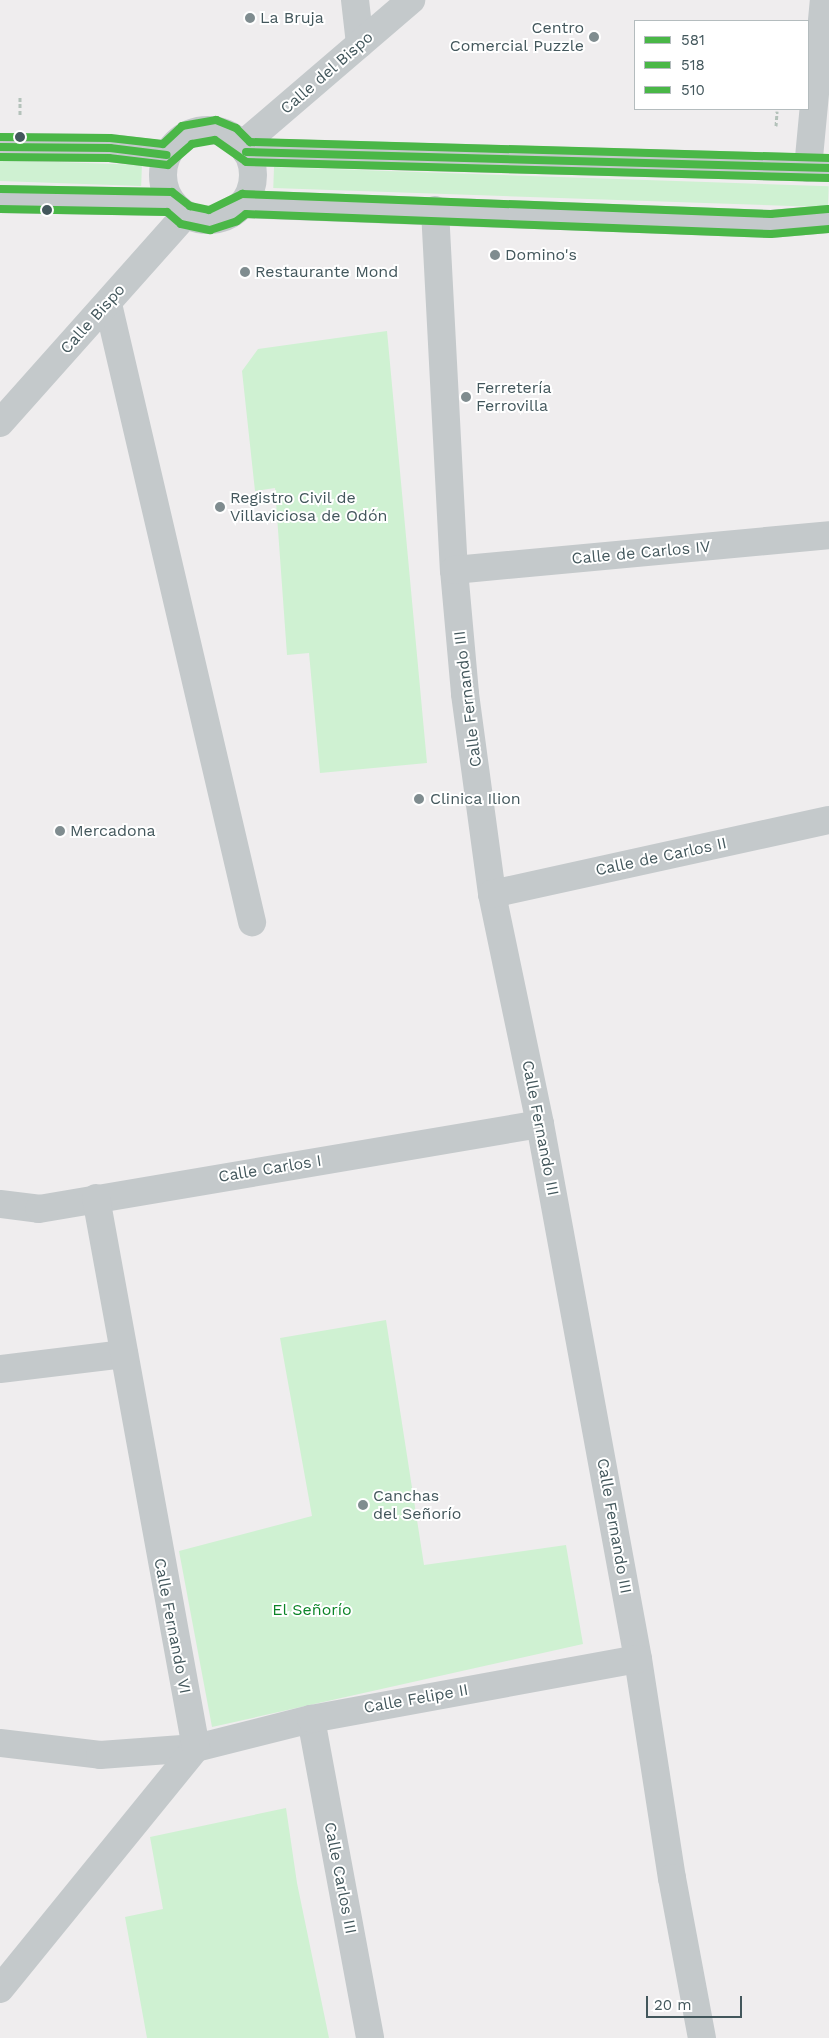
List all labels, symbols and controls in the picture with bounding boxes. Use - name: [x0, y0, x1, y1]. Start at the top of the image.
- place label: La Bruja: [260, 8, 324, 28]
- marker: La Bruja: [244, 12, 256, 24]
- place label: Centro Comercial Puzzle: [449, 18, 584, 56]
- legend: [634, 20, 809, 110]
- street label: Calle del Bispo: [277, 27, 377, 119]
- marker: Centro Comercial Puzzle: [588, 31, 600, 43]
- text: 581: [681, 31, 705, 49]
- text: 518: [681, 56, 705, 74]
- text: 510: [681, 81, 705, 99]
- unlabelled marker: [15, 132, 25, 142]
- unlabelled marker: [42, 205, 52, 215]
- place label: Domino's: [505, 245, 577, 265]
- marker: Domino's: [489, 249, 501, 261]
- place label: Restaurante Mond: [255, 262, 398, 282]
- marker: Restaurante Mond: [239, 266, 251, 278]
- street label: Calle Bispo: [57, 280, 129, 358]
- place label: Ferretería Ferrovilla: [476, 378, 552, 416]
- marker: Ferretería Ferrovilla: [460, 391, 472, 403]
- place label: Registro Civil de Villaviciosa de Odón: [230, 488, 388, 526]
- marker: Registro Civil de Villaviciosa de Odón: [214, 501, 226, 513]
- street label: Calle de Carlos IV: [571, 537, 711, 569]
- street label: Calle Fernando III: [450, 630, 486, 768]
- place label: Clinica Ilion: [430, 789, 521, 809]
- marker: Clinica Ilion: [412, 792, 426, 806]
- place label: Mercadona: [70, 821, 156, 841]
- marker: Mercadona: [54, 825, 66, 837]
- street label: Calle de Carlos II: [594, 834, 728, 880]
- street label: Calle Fernando III: [517, 1059, 563, 1197]
- street label: Calle Carlos I: [217, 1151, 323, 1187]
- street label: Calle Fernando III: [593, 1457, 635, 1595]
- place label: Canchas del Señorío: [373, 1486, 462, 1524]
- marker: Canchas del Señorío: [357, 1499, 369, 1511]
- street label: Calle Fernando VI: [149, 1556, 195, 1696]
- park label: El Señorío: [272, 1600, 352, 1620]
- street label: Calle Felipe II: [362, 1680, 470, 1718]
- street label: Calle Carlos III: [320, 1820, 360, 1936]
- scale bar: [649, 1986, 745, 2018]
- text: 20 m: [654, 1996, 692, 2014]

